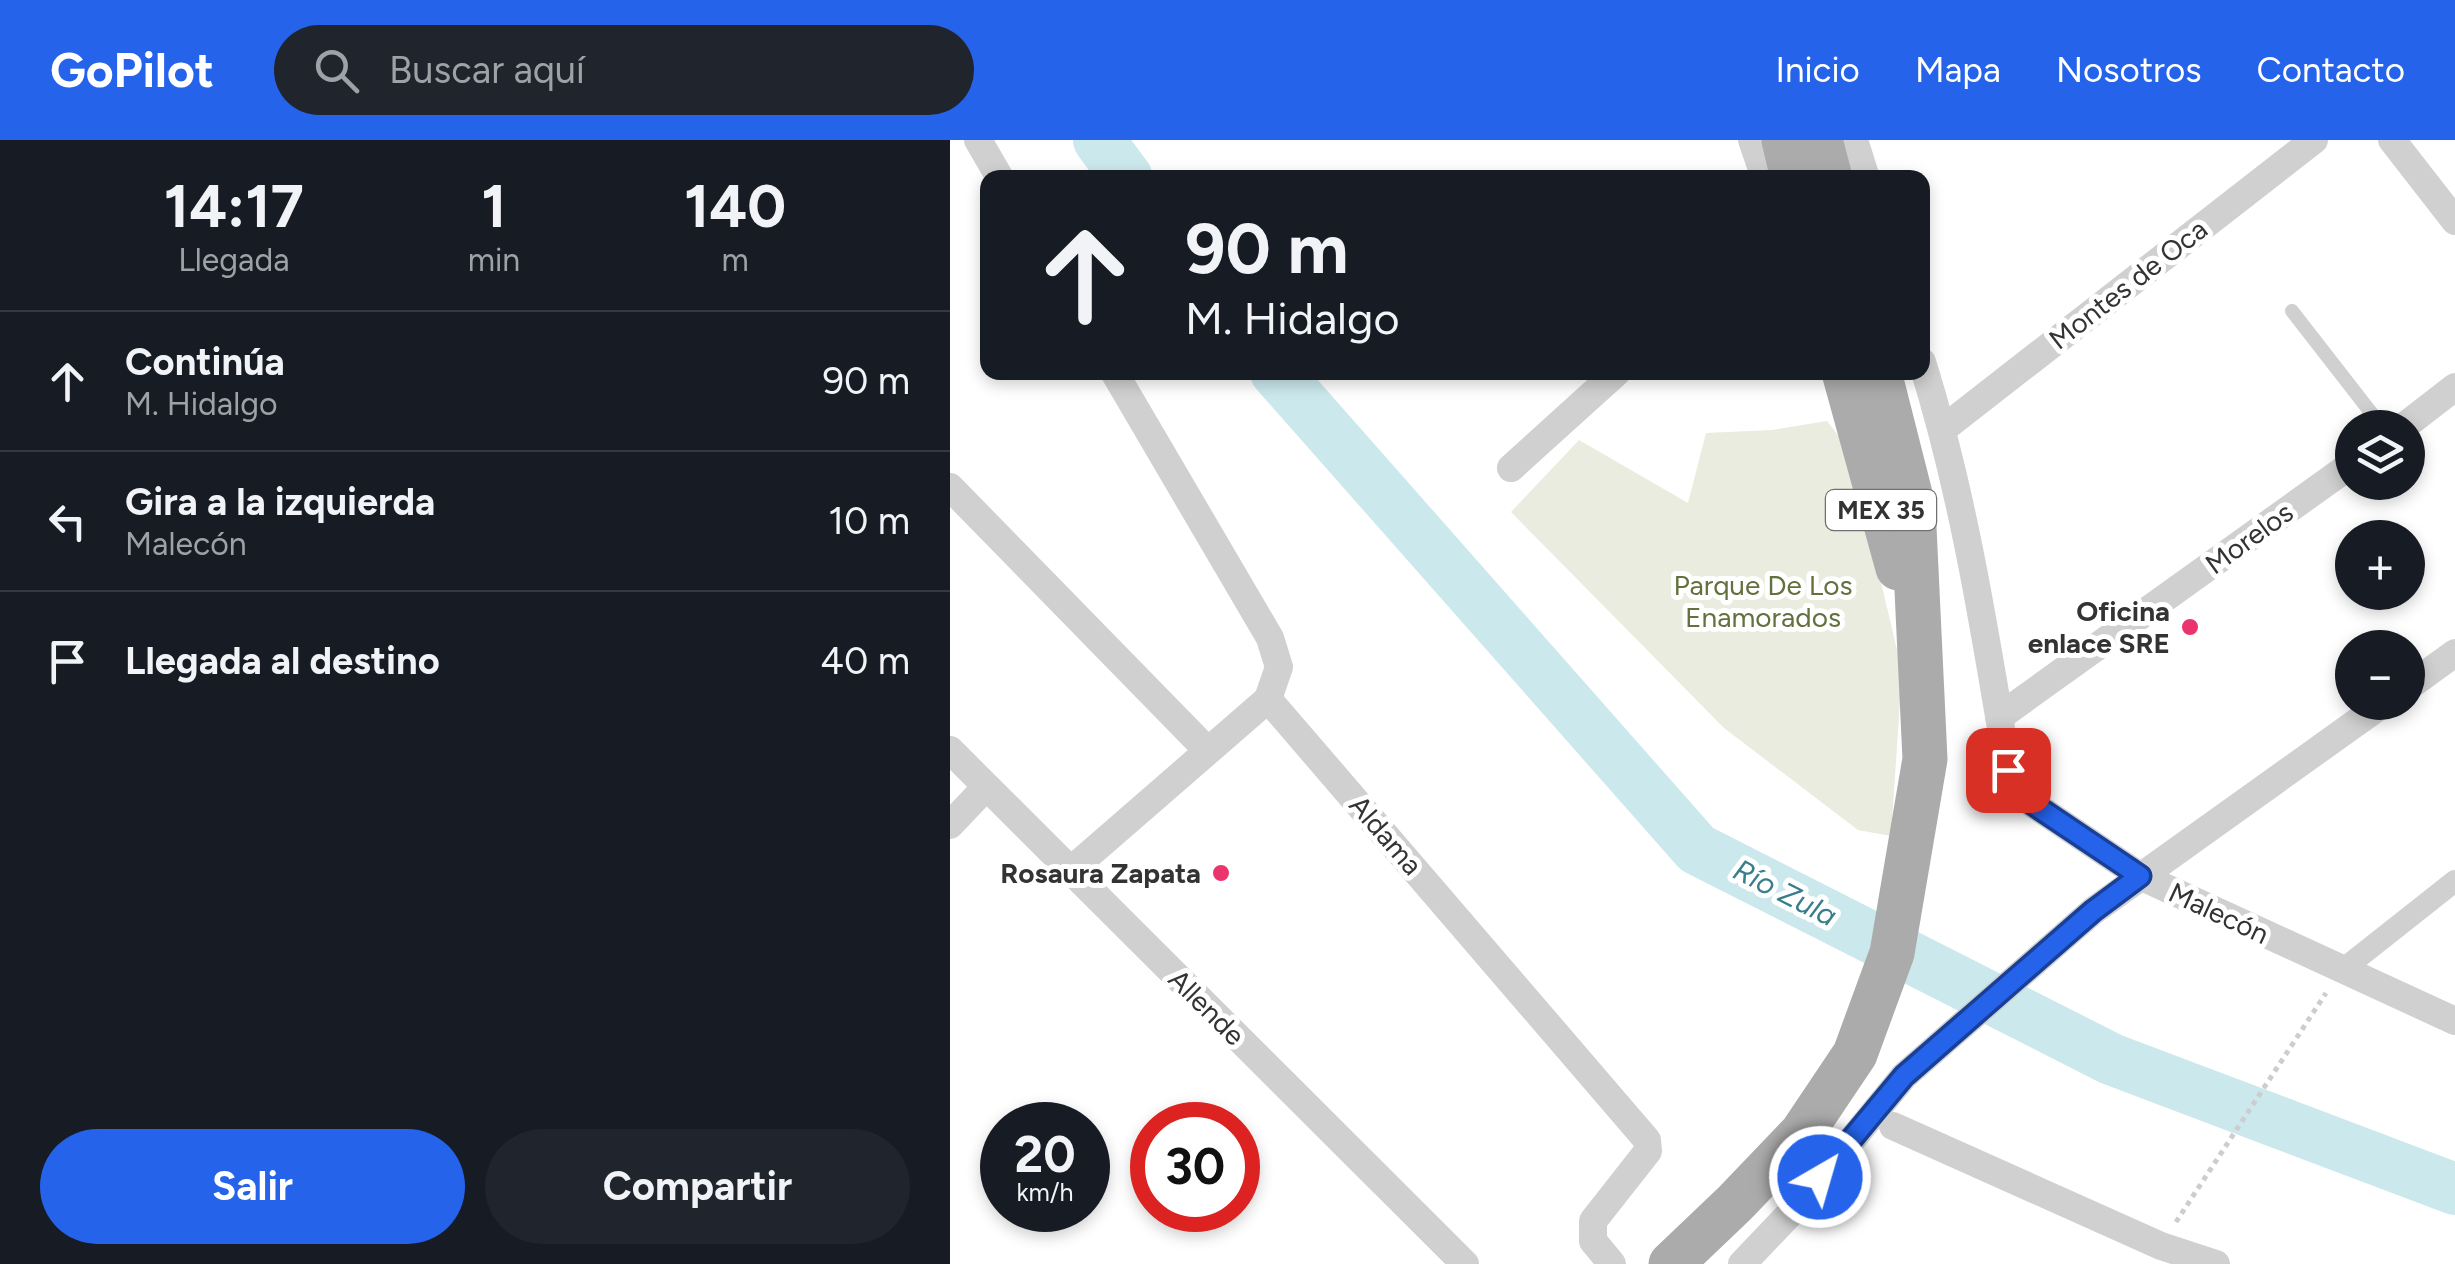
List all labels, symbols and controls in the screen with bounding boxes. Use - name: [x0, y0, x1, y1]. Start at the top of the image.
- search box: [274, 25, 974, 115]
- text: GoPilot: [50, 41, 214, 99]
- icon: search: [309, 43, 364, 98]
- text: Buscar aquí: [389, 47, 585, 93]
- text: Inicio: [1775, 49, 1860, 91]
- text: Mapa: [1915, 49, 2001, 91]
- text: Nosotros: [2056, 49, 2202, 91]
- text: Contacto: [2257, 49, 2405, 91]
- text: 14:17: [164, 170, 304, 242]
- text: 1: [481, 170, 507, 242]
- text: 140: [684, 170, 786, 242]
- text: 90 m: [1185, 206, 1349, 291]
- icon: ahead: [1020, 210, 1150, 340]
- street label: Montes de Oca: [2042, 212, 2214, 356]
- text: Llegada: [178, 241, 290, 279]
- text: min: [468, 241, 520, 279]
- text: m: [721, 241, 749, 279]
- text: M. Hidalgo: [1185, 291, 1400, 345]
- text: Continúa: [125, 339, 285, 385]
- icon: ahead: [40, 354, 95, 409]
- text: 90 m: [822, 358, 910, 404]
- text: M. Hidalgo: [125, 385, 278, 423]
- map controls: [2335, 410, 2425, 720]
- button: layers: [2335, 410, 2425, 500]
- text: Gira a la izquierda: [125, 479, 435, 525]
- road number: MEX 35: [1826, 490, 1936, 530]
- icon: left: [40, 494, 95, 549]
- street label: Morelos: [2198, 495, 2300, 581]
- text: 10 m: [828, 498, 910, 544]
- button: +: [2335, 520, 2425, 610]
- text: Malecón: [125, 525, 247, 563]
- park label: Parque De Los Enamorados: [1673, 568, 1853, 634]
- place label: Oficina enlace SRE: [2028, 594, 2170, 660]
- marker: Oficina enlace SRE: [2179, 616, 2201, 638]
- button: −: [2335, 630, 2425, 720]
- icon: arrive: [40, 634, 95, 689]
- text: Llegada al destino: [125, 638, 440, 684]
- text: 40 m: [820, 638, 910, 684]
- pin: [1966, 728, 2051, 813]
- icon: arrive: [1981, 743, 2036, 798]
- street label: Aldama: [1342, 788, 1430, 882]
- water label: Río Zula: [1727, 851, 1843, 934]
- place label: Rosaura Zapata: [1000, 856, 1201, 890]
- marker: Rosaura Zapata: [1210, 862, 1232, 884]
- street label: Malecón: [2164, 875, 2274, 951]
- street label: Allende: [1162, 962, 1252, 1052]
- speed limit sign: 30: [1130, 1102, 1260, 1232]
- text: 20: [1014, 1124, 1076, 1185]
- position arrow: [1768, 1125, 1872, 1229]
- button: Salir: [40, 1129, 465, 1244]
- button: Compartir: [485, 1129, 910, 1244]
- text: km/h: [1016, 1177, 1074, 1207]

